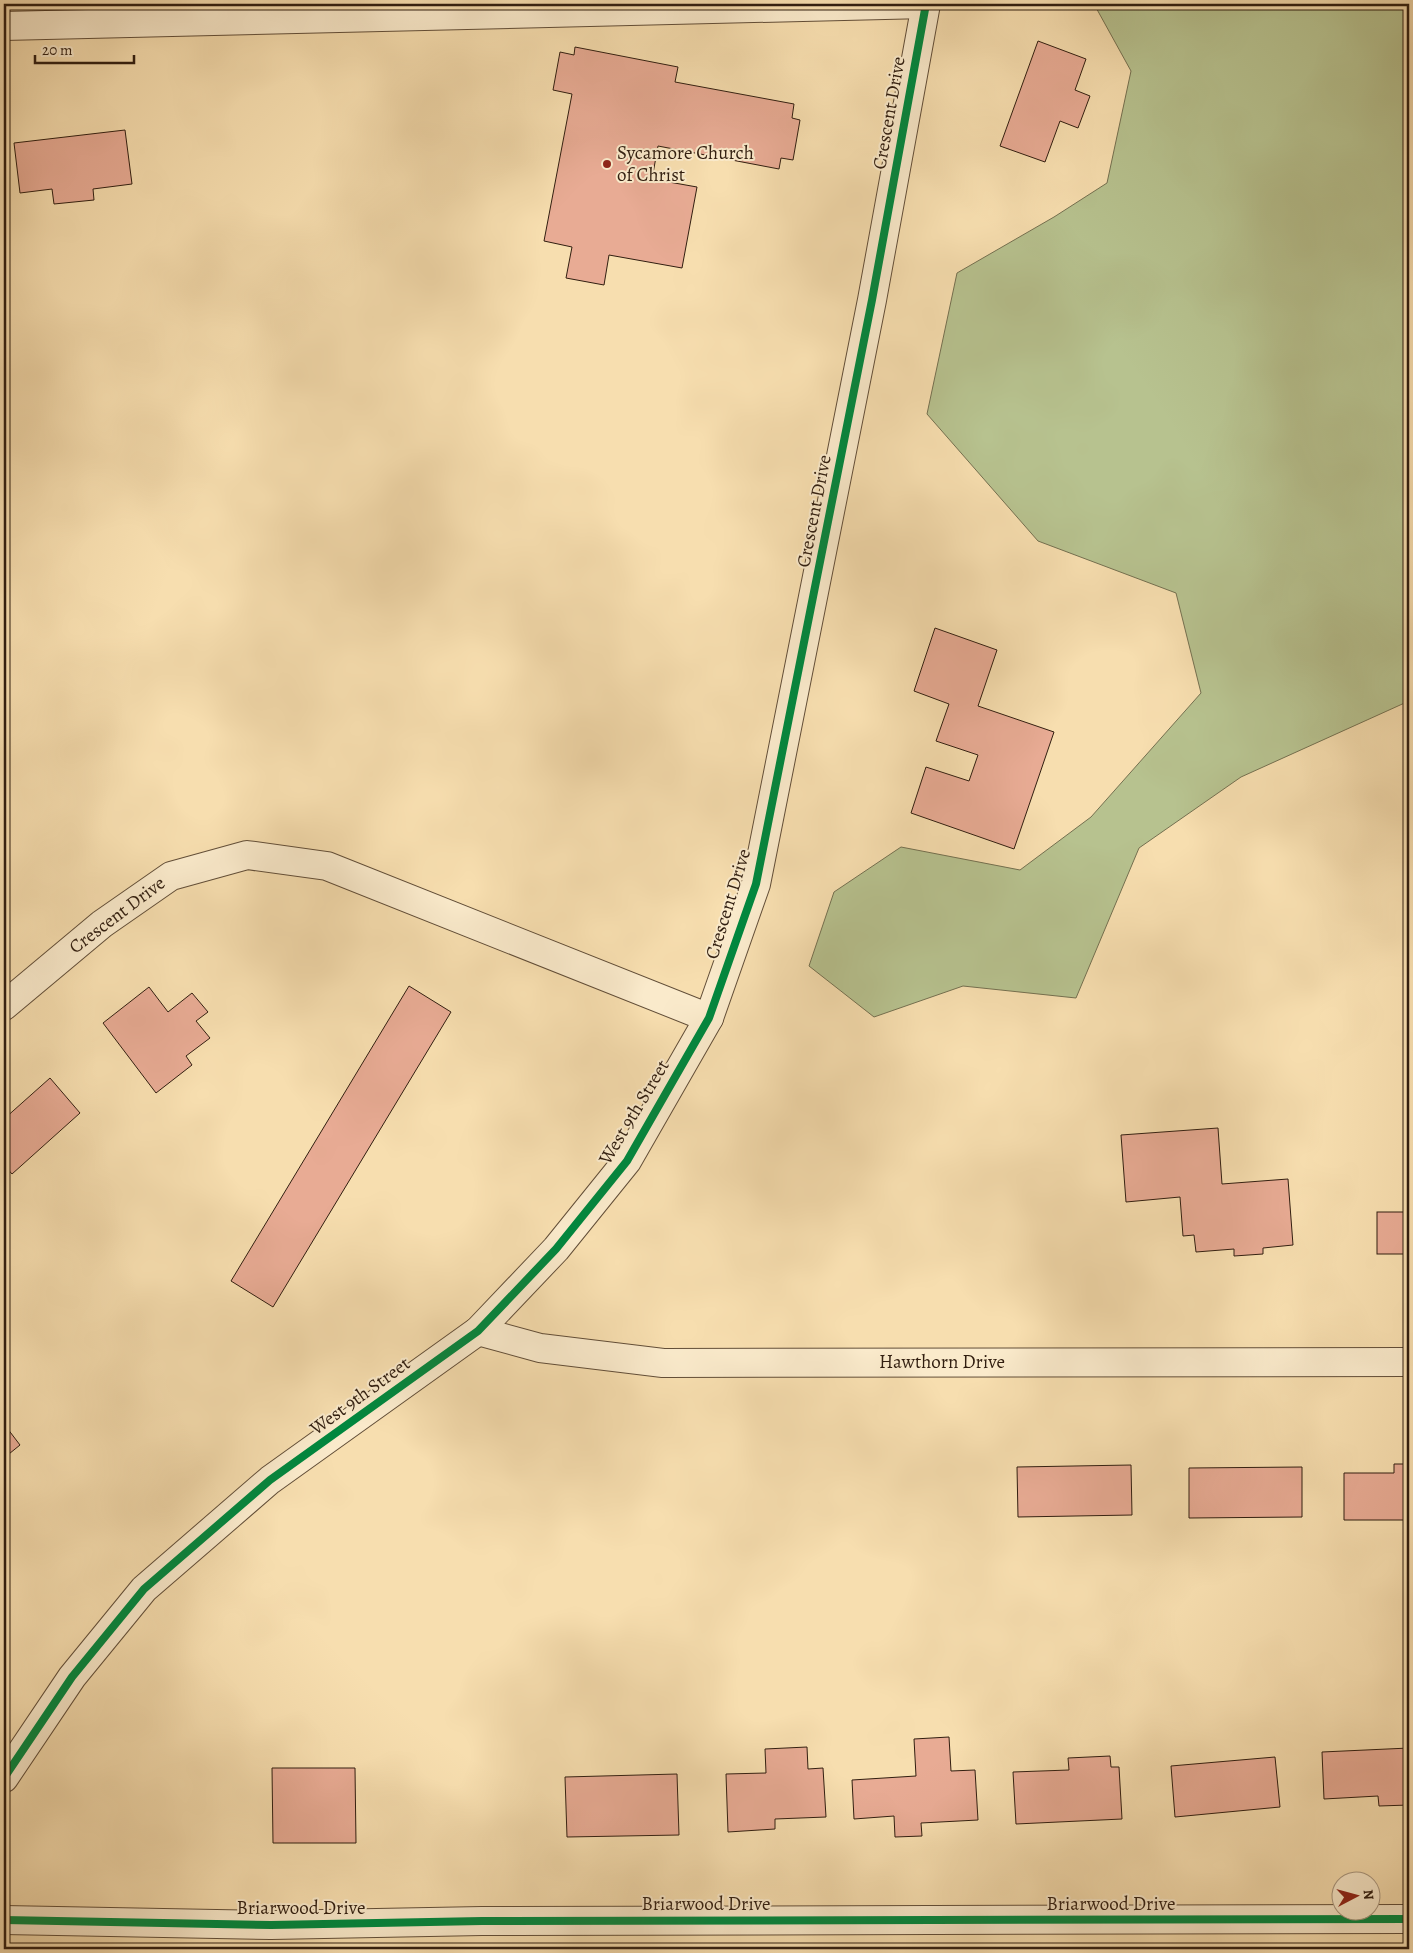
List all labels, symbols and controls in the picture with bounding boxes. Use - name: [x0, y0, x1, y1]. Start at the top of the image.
- scale bar: [35, 32, 134, 64]
- text: 20 m: [42, 40, 73, 60]
- street label: Crescent Drive: [866, 55, 912, 171]
- place label: Sycamore Church of Christ: [617, 140, 754, 188]
- marker: Sycamore Church of Christ: [601, 158, 613, 170]
- street label: Crescent Drive: [790, 452, 838, 570]
- street label: Crescent Drive: [699, 846, 757, 962]
- street label: Crescent Drive: [64, 870, 170, 960]
- street label: West 9th Street: [592, 1055, 676, 1170]
- street label: Hawthorn Drive: [879, 1349, 1005, 1375]
- street label: West 9th Street: [304, 1351, 415, 1442]
- north arrow: [1330, 1870, 1380, 1920]
- text: N: [1358, 1889, 1378, 1901]
- street label: Briarwood Drive: [642, 1891, 770, 1917]
- street label: Briarwood Drive: [1047, 1891, 1175, 1917]
- street label: Briarwood Drive: [237, 1895, 365, 1921]

